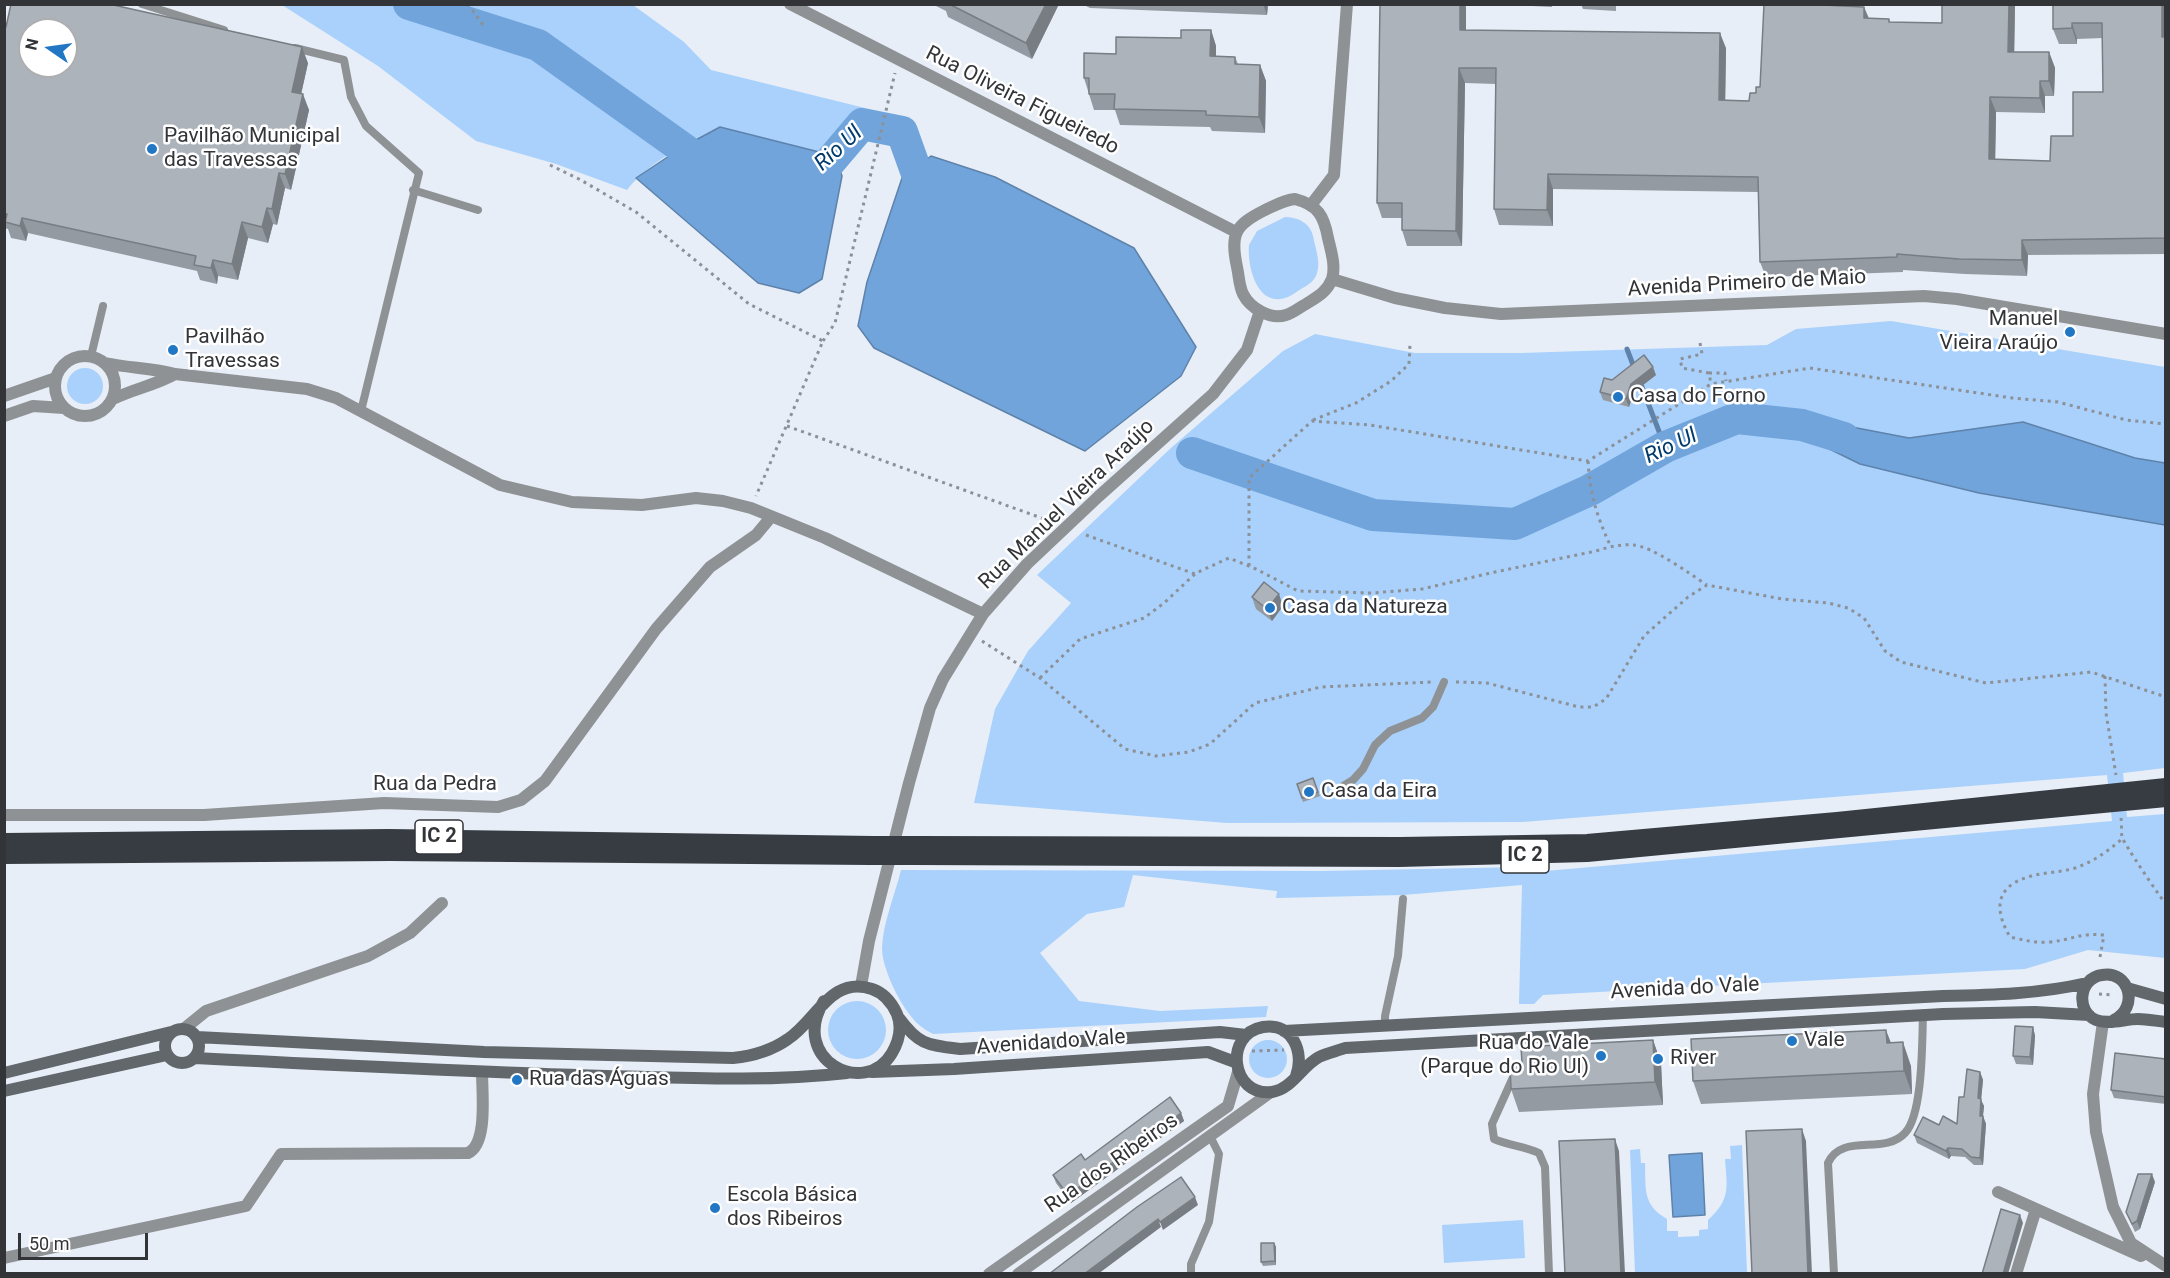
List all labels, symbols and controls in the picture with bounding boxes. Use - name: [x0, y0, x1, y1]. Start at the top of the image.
- north arrow: [18, 18, 78, 78]
- text: N: [21, 37, 42, 52]
- street label: Rua Oliveira Figueiredo: [921, 41, 1123, 161]
- water label: Rio Ul: [810, 121, 868, 177]
- place label: Pavilhão Municipal das Travessas: [164, 124, 340, 174]
- marker: Pavilhão Municipal das Travessas: [145, 142, 159, 156]
- street label: Avenida Primeiro de Maio: [1627, 265, 1867, 303]
- place label: Manuel Vieira Araújo: [1940, 307, 2058, 357]
- place label: Pavilhão Travessas: [185, 325, 280, 375]
- marker: Manuel Vieira Araújo: [2063, 325, 2077, 339]
- marker: Pavilhão Travessas: [166, 343, 180, 357]
- place label: Casa do Forno: [1630, 384, 1766, 410]
- marker: Casa do Forno: [1611, 390, 1625, 404]
- street label: Rua Manuel Vieira Araújo: [974, 415, 1160, 595]
- water label: Rio Ul: [1641, 423, 1701, 471]
- place label: Casa da Natureza: [1282, 595, 1448, 621]
- marker: Casa da Natureza: [1263, 601, 1277, 615]
- street label: Rua da Pedra: [373, 772, 497, 798]
- place label: Casa da Eira: [1321, 779, 1437, 805]
- marker: Casa da Eira: [1302, 785, 1316, 799]
- road number: IC 2: [415, 820, 463, 854]
- road number: IC 2: [1501, 839, 1549, 873]
- street label: Avenida do Vale: [1610, 973, 1760, 1005]
- street label: Avenida do Vale: [976, 1025, 1126, 1061]
- place label: Vale: [1804, 1028, 1845, 1054]
- place label: Rua do Vale (Parque do Rio Ul): [1420, 1031, 1589, 1081]
- marker: Vale: [1785, 1034, 1799, 1048]
- place label: River: [1670, 1046, 1716, 1072]
- marker: Rua do Vale (Parque do Rio Ul): [1594, 1049, 1608, 1063]
- marker: River: [1651, 1052, 1665, 1066]
- place label: Rua das Águas: [529, 1067, 669, 1093]
- marker: Rua das Águas: [510, 1073, 524, 1087]
- street label: Rua dos Ribeiros: [1041, 1109, 1183, 1219]
- place label: Escola Básica dos Ribeiros: [727, 1183, 857, 1233]
- marker: Escola Básica dos Ribeiros: [708, 1201, 722, 1215]
- scale bar: [21, 1221, 152, 1259]
- text: 50 m: [29, 1233, 69, 1254]

